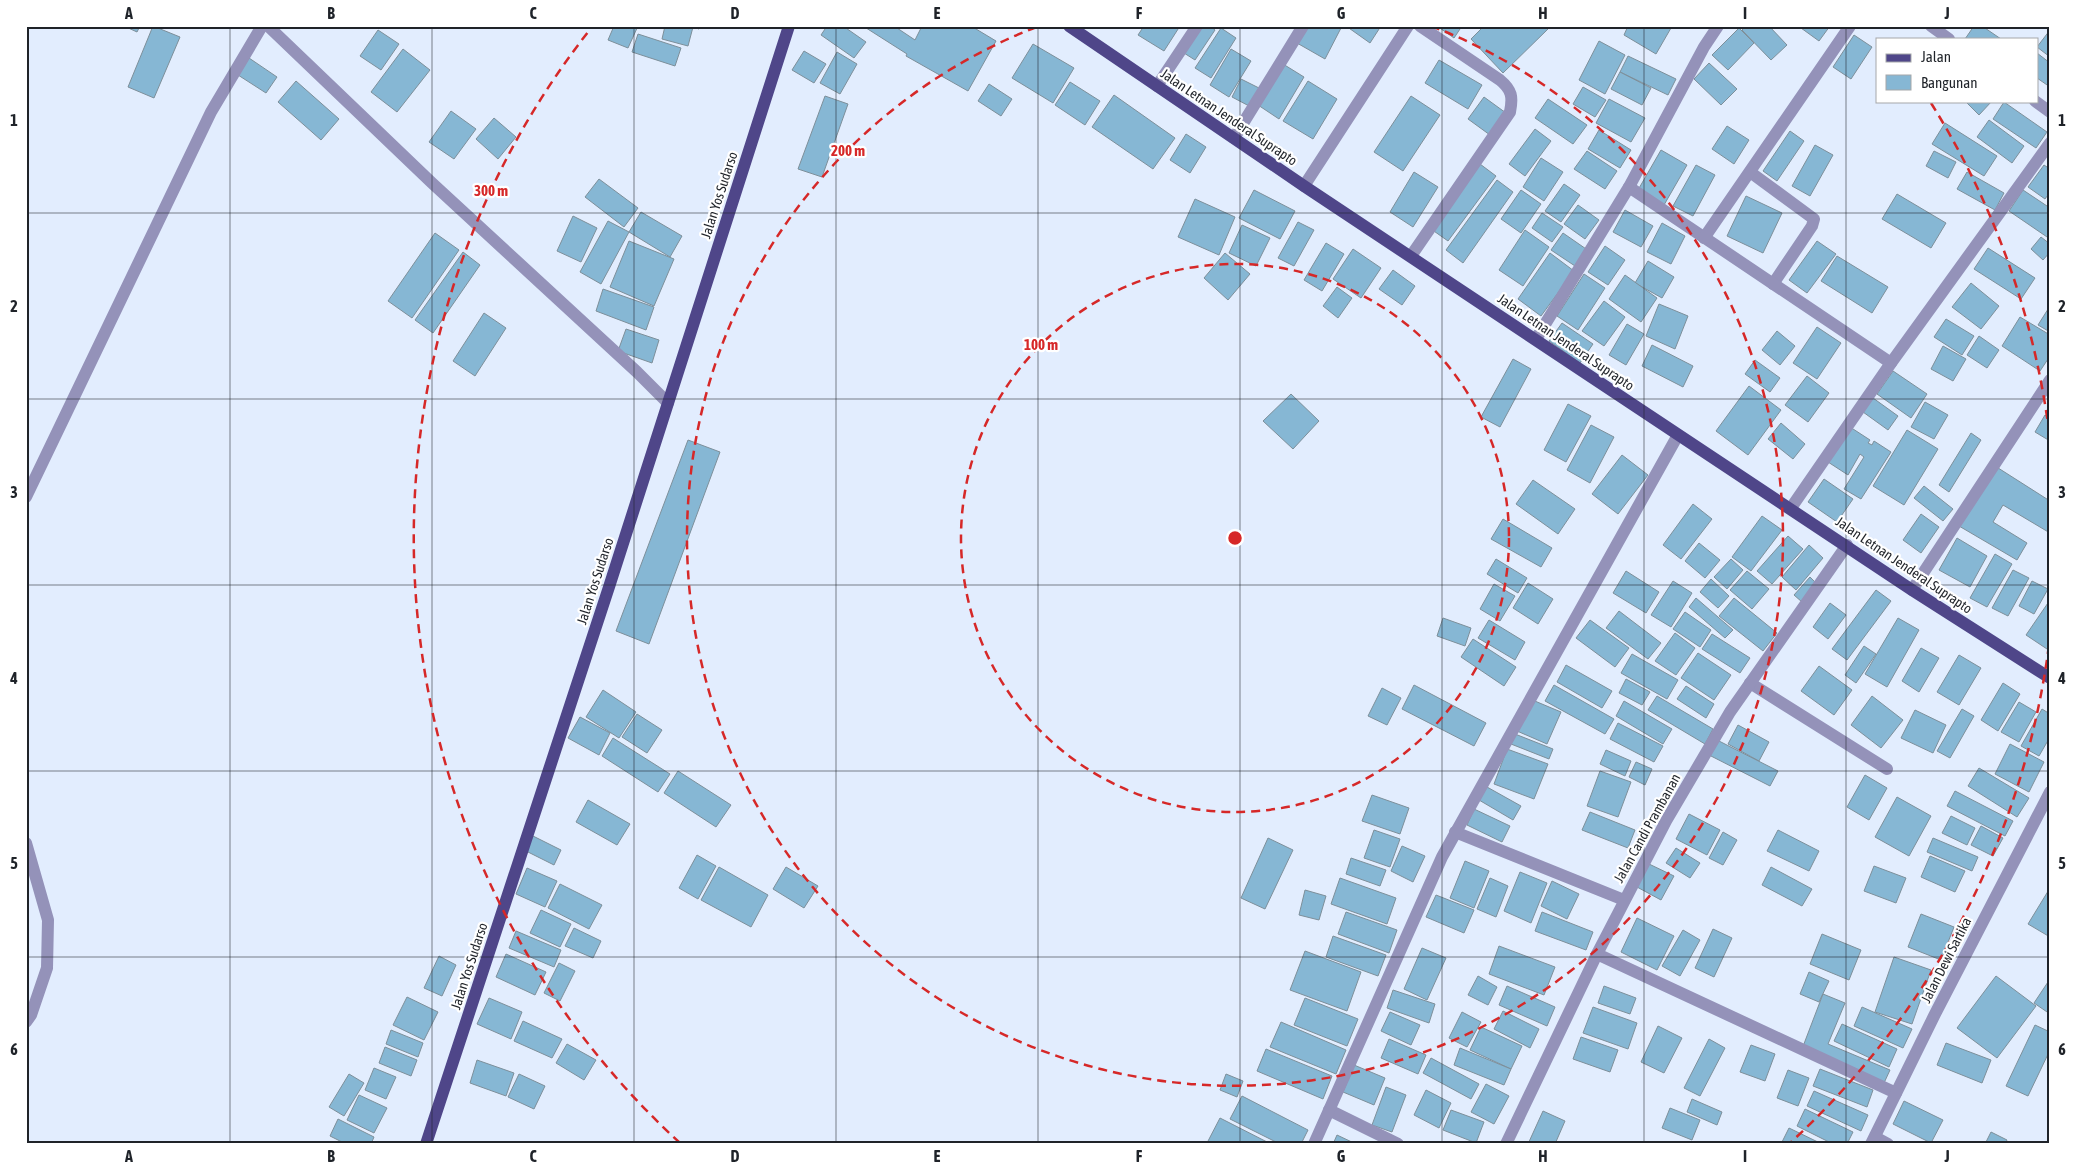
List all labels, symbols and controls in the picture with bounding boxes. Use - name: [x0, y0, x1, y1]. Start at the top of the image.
- text: A: [124, 4, 133, 22]
- text: B: [327, 4, 335, 22]
- text: C: [529, 4, 537, 22]
- text: D: [731, 4, 740, 22]
- text: E: [934, 4, 941, 22]
- text: F: [1136, 4, 1143, 22]
- text: G: [1337, 4, 1346, 22]
- text: H: [1538, 4, 1548, 22]
- text: I: [1743, 4, 1747, 22]
- text: J: [1943, 4, 1950, 22]
- legend: [1876, 38, 2038, 102]
- text: Jalan: [1921, 48, 1951, 65]
- street label: Jalan Letnan Jenderal Suprapto: [1158, 65, 1300, 169]
- text: Bangunan: [1921, 74, 1978, 91]
- text: 1: [10, 111, 18, 129]
- text: 1: [2058, 111, 2066, 129]
- text: 200 m: [831, 142, 865, 159]
- street label: Jalan Yos Sudarso: [697, 150, 741, 240]
- text: 300 m: [474, 182, 508, 199]
- street label: Jalan Letnan Jenderal Suprapto: [1495, 290, 1637, 394]
- text: 2: [10, 297, 18, 315]
- text: 2: [2058, 297, 2066, 315]
- text: 100 m: [1024, 336, 1058, 353]
- text: 3: [10, 483, 18, 501]
- text: 3: [2058, 483, 2066, 501]
- street label: Jalan Letnan Jenderal Suprapto: [1833, 513, 1975, 617]
- centre of rings: [1226, 529, 1244, 547]
- street label: Jalan Yos Sudarso: [573, 536, 617, 626]
- text: 4: [9, 669, 18, 687]
- text: 4: [2057, 669, 2066, 687]
- street label: Jalan Candi Prambanan: [1610, 771, 1684, 885]
- text: 5: [10, 854, 18, 872]
- text: 5: [2058, 854, 2066, 872]
- street label: Jalan Dewi Sartika: [1918, 915, 1974, 1005]
- street label: Jalan Yos Sudarso: [447, 921, 491, 1011]
- text: 6: [10, 1040, 18, 1058]
- text: 6: [2058, 1040, 2066, 1058]
- text: A: [124, 1147, 133, 1165]
- text: B: [327, 1147, 335, 1165]
- text: C: [529, 1147, 537, 1165]
- text: D: [731, 1147, 740, 1165]
- text: E: [934, 1147, 941, 1165]
- text: F: [1136, 1147, 1143, 1165]
- text: G: [1337, 1147, 1346, 1165]
- text: H: [1538, 1147, 1548, 1165]
- text: I: [1743, 1147, 1747, 1165]
- text: J: [1943, 1147, 1950, 1165]

